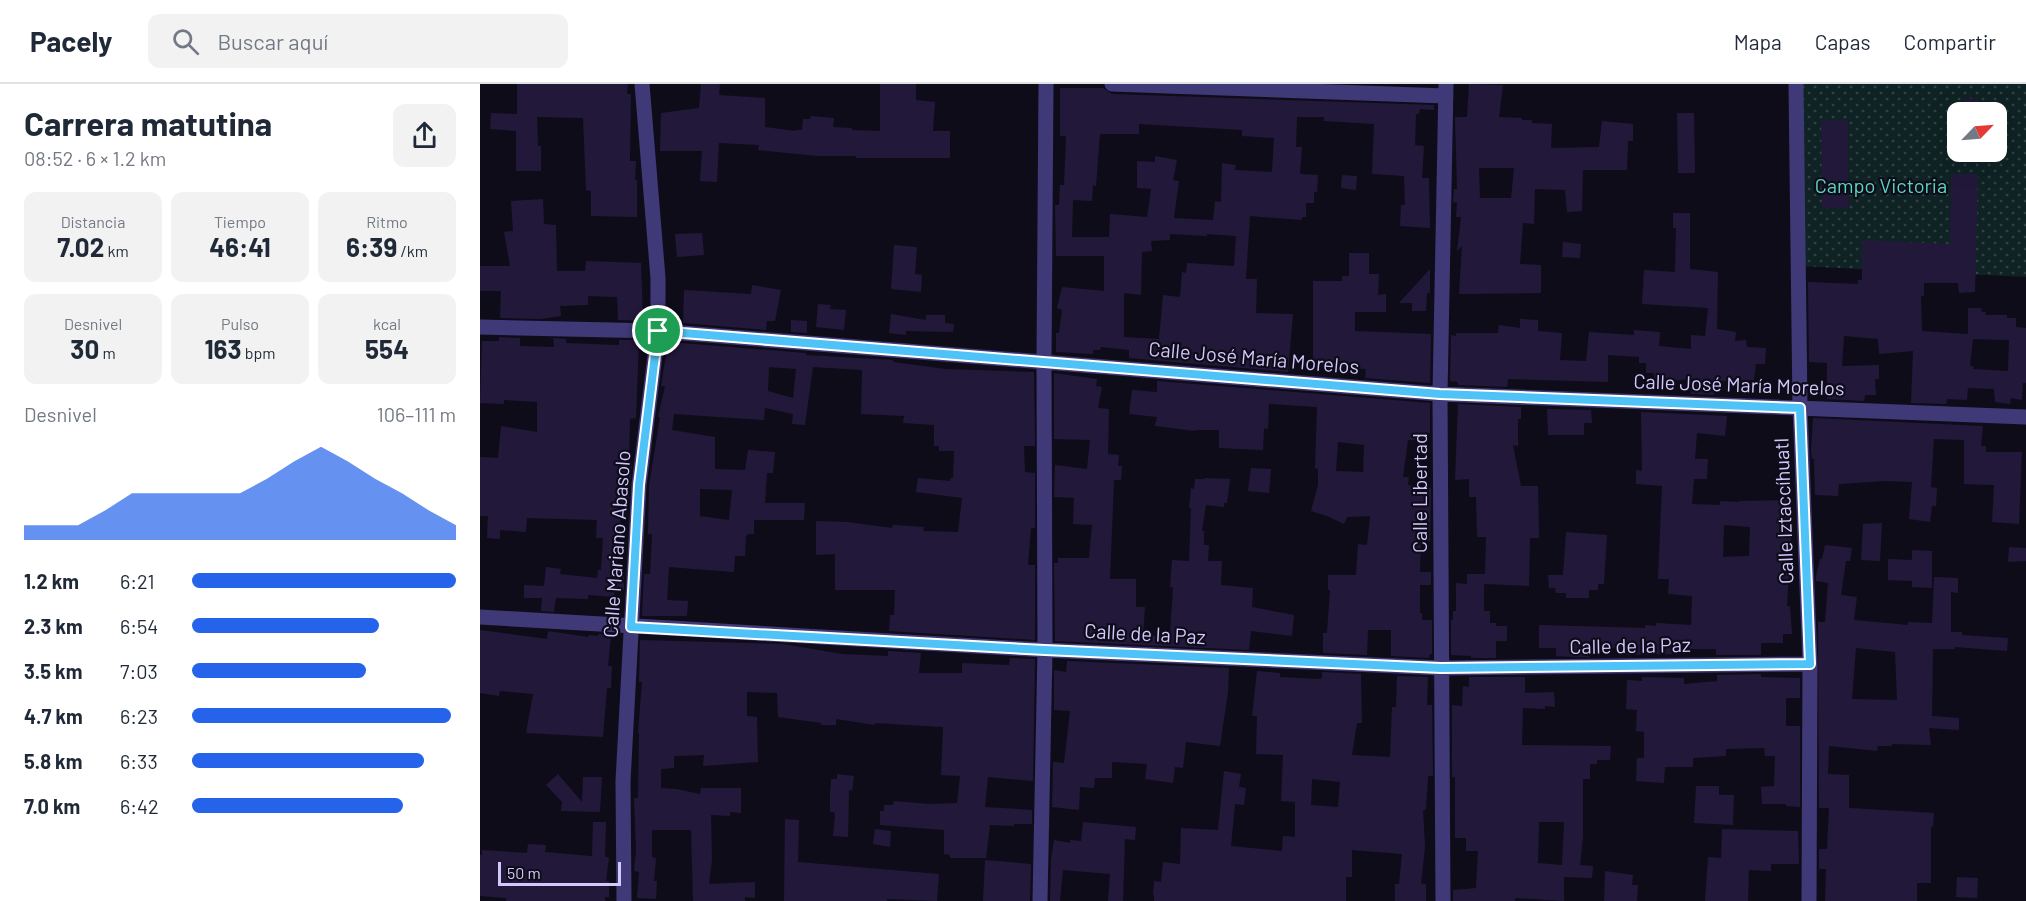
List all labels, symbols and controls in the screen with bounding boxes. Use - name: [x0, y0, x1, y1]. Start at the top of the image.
- search box: [148, 14, 568, 68]
- text: Pacely: [30, 24, 112, 58]
- icon: search: [169, 25, 202, 58]
- text: Buscar aquí: [217, 28, 328, 54]
- text: Mapa: [1734, 29, 1782, 54]
- text: Capas: [1815, 29, 1871, 54]
- text: Compartir: [1904, 29, 1996, 54]
- north arrow: [1947, 102, 2007, 162]
- map controls: [1947, 102, 2007, 162]
- text: Carrera matutina: [24, 103, 272, 143]
- button: share: [393, 104, 456, 167]
- text: 08:52 · 6 × 1.2 km: [24, 146, 166, 170]
- park label: Campo Victoria: [1815, 173, 1947, 197]
- text: Distancia: [61, 212, 125, 231]
- text: Tiempo: [214, 212, 266, 231]
- text: Ritmo: [366, 212, 408, 231]
- text: 7.02: [57, 231, 104, 262]
- text: 46:41: [209, 231, 271, 262]
- text: 6:39: [346, 231, 397, 262]
- text: km: [104, 241, 129, 260]
- text: /km: [397, 241, 428, 260]
- pin: [632, 305, 683, 356]
- text: Desnivel: [64, 314, 122, 333]
- text: Pulso: [221, 314, 259, 333]
- text: kcal: [373, 314, 401, 333]
- icon: arrive: [641, 314, 674, 347]
- text: 30: [70, 333, 99, 364]
- text: 163: [204, 333, 242, 364]
- text: 554: [365, 333, 409, 364]
- street label: Calle José María Morelos: [1148, 336, 1360, 378]
- text: m: [99, 343, 116, 362]
- text: bpm: [242, 343, 276, 362]
- street label: Calle José María Morelos: [1633, 368, 1845, 400]
- text: Desnivel: [24, 402, 97, 426]
- text: 106–111 m: [377, 402, 456, 426]
- street label: Calle Libertad: [1407, 433, 1431, 553]
- street label: Calle Iztaccíhuatl: [1768, 438, 1798, 584]
- street label: Calle Mariano Abasolo: [597, 449, 635, 639]
- text: 1.2 km: [24, 569, 79, 593]
- text: 6:21: [120, 569, 155, 593]
- text: 2.3 km: [24, 614, 83, 638]
- text: 6:54: [120, 614, 158, 638]
- street label: Calle de la Paz: [1084, 618, 1206, 648]
- street label: Calle de la Paz: [1569, 632, 1691, 658]
- text: 3.5 km: [24, 659, 82, 683]
- text: 7:03: [120, 659, 158, 683]
- text: 4.7 km: [24, 704, 83, 728]
- text: 6:23: [120, 704, 158, 728]
- text: 5.8 km: [24, 749, 82, 773]
- text: 6:33: [120, 749, 158, 773]
- text: 7.0 km: [24, 794, 80, 818]
- text: 6:42: [120, 794, 159, 818]
- scale bar: [498, 859, 621, 886]
- text: 50 m: [507, 863, 541, 882]

